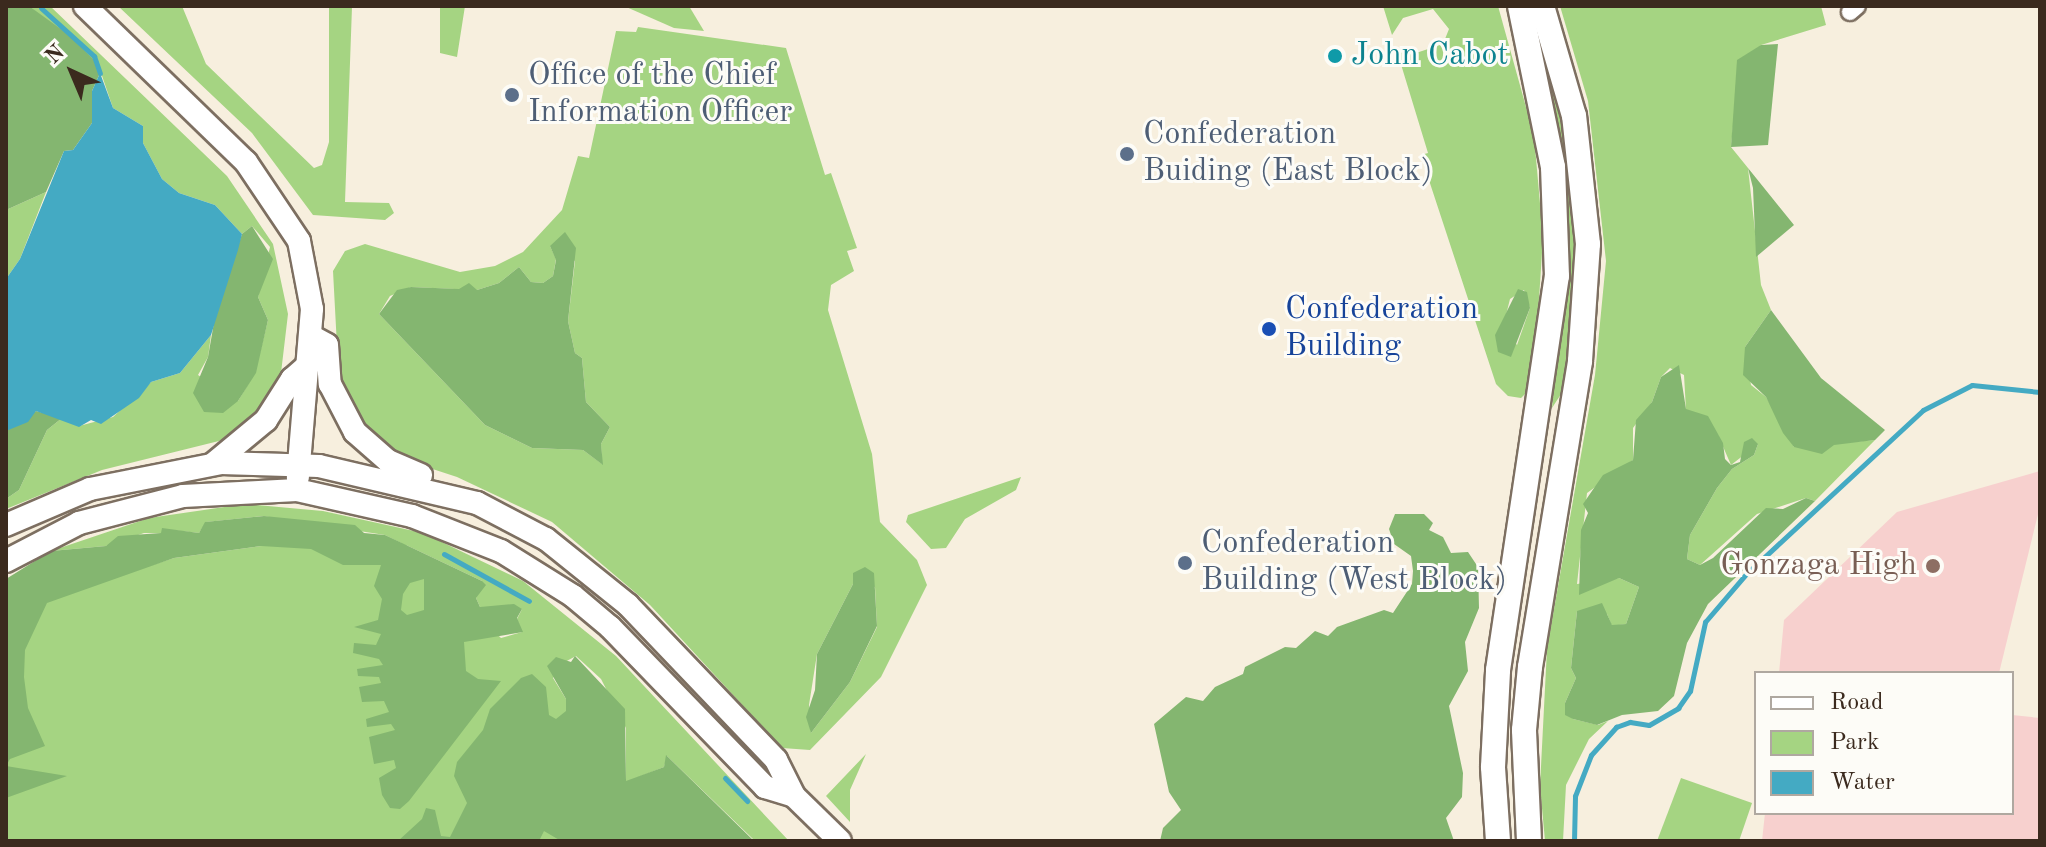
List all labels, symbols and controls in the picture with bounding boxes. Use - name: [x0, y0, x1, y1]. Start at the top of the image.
- north arrow: [32, 32, 112, 112]
- place label: John Cabot: [1351, 37, 1509, 75]
- text: N: [42, 41, 69, 68]
- marker: John Cabot: [1326, 47, 1344, 65]
- place label: Office of the Chief Information Officer: [528, 58, 792, 133]
- marker: Office of the Chief Information Officer: [503, 86, 521, 104]
- place label: Confederation Buiding (East Block): [1143, 117, 1432, 192]
- marker: Confederation Buiding (East Block): [1118, 145, 1136, 163]
- place label: Confederation Building: [1285, 292, 1478, 367]
- marker: Confederation Building: [1260, 320, 1278, 338]
- place label: Confederation Building (West Block): [1201, 526, 1507, 601]
- place label: Gonzaga High: [1720, 547, 1917, 585]
- marker: Confederation Building (West Block): [1176, 554, 1194, 572]
- marker: Gonzaga High: [1924, 557, 1942, 575]
- legend: [1754, 671, 2014, 815]
- text: Road: [1830, 691, 1883, 715]
- text: Park: [1830, 731, 1879, 755]
- text: Water: [1830, 771, 1895, 795]

